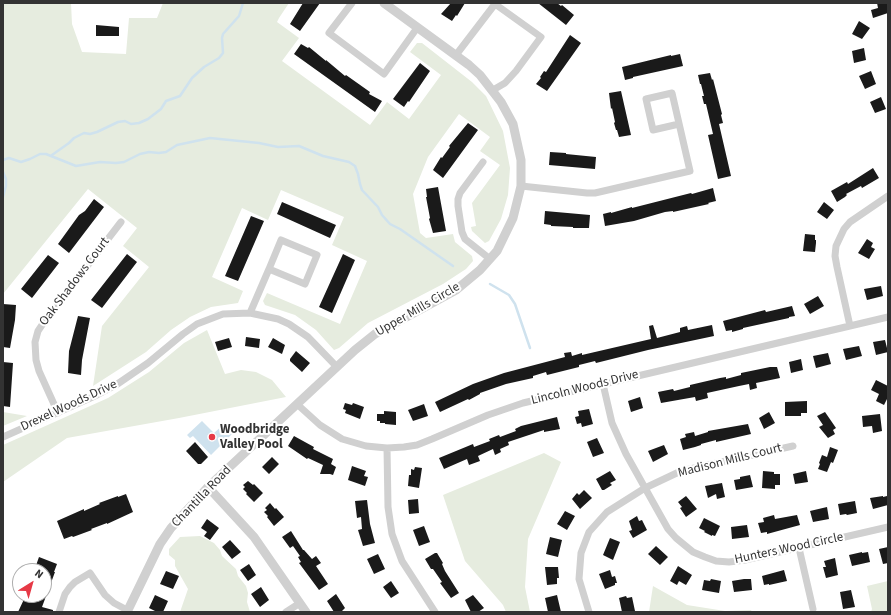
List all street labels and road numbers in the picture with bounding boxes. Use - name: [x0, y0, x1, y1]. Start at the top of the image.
- street label: Oak Shadows Court: [37, 235, 113, 329]
- street label: Upper Mills Circle: [373, 280, 463, 340]
- street label: Lincoln Woods Drive: [530, 367, 640, 409]
- street label: Drexel Woods Drive: [18, 377, 120, 435]
- street label: Madison Mills Court: [676, 441, 784, 481]
- street label: Chantilla Road: [169, 463, 235, 531]
- street label: Hunters Wood Circle: [733, 530, 845, 568]

